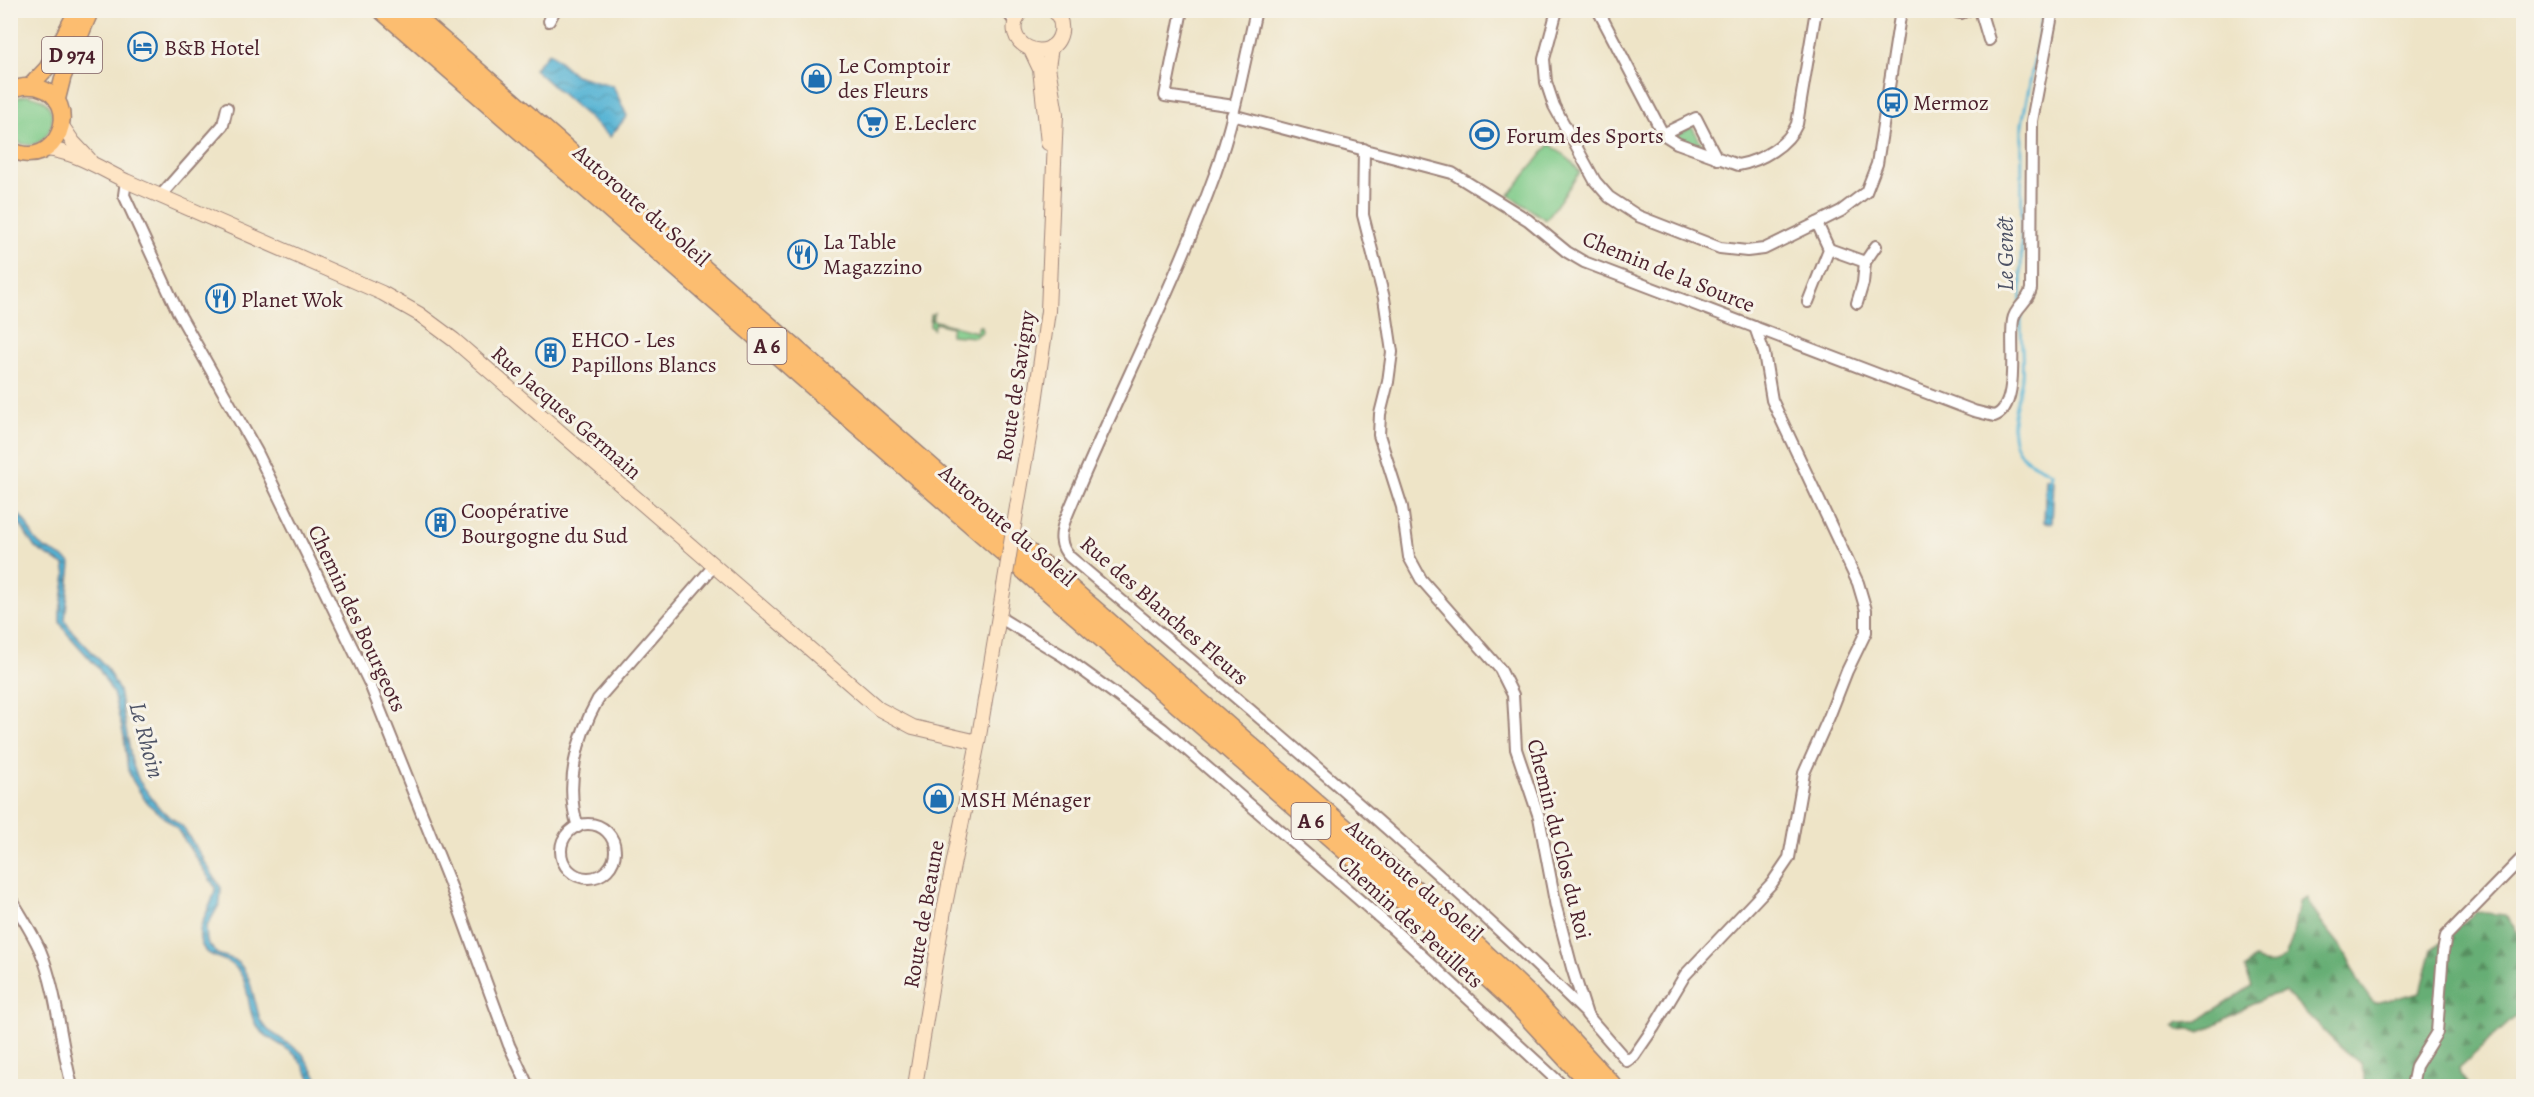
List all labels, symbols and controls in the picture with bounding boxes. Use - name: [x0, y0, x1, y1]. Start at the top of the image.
- hotel icon: B&B Hotel: [127, 31, 159, 63]
- place label: B&B Hotel: [164, 33, 260, 63]
- road number: D 974: [42, 37, 102, 73]
- place label: Le Comptoir des Fleurs: [838, 51, 950, 106]
- shop icon: Le Comptoir des Fleurs: [801, 62, 833, 94]
- bus stop icon: Mermoz: [1876, 86, 1908, 118]
- place label: Mermoz: [1913, 88, 1989, 118]
- supermarket icon: E.Leclerc: [857, 106, 889, 138]
- place label: E.Leclerc: [894, 108, 977, 138]
- sports icon: Forum des Sports: [1469, 119, 1501, 151]
- place label: Forum des Sports: [1506, 121, 1664, 151]
- street label: Autoroute du Soleil: [566, 137, 716, 274]
- water label: Le Genêt: [1989, 216, 2021, 291]
- street label: Chemin de la Source: [1578, 224, 1759, 320]
- place label: La Table Magazzino: [823, 227, 922, 282]
- restaurant icon: La Table Magazzino: [786, 238, 818, 270]
- restaurant icon: Planet Wok: [204, 283, 236, 315]
- place label: Planet Wok: [241, 285, 343, 315]
- street label: Route de Savigny: [989, 308, 1043, 464]
- place label: EHCO - Les Papillons Blancs: [571, 325, 717, 380]
- road number: A 6: [748, 328, 786, 364]
- building icon: EHCO - Les Papillons Blancs: [534, 336, 566, 368]
- street label: Rue Jacques Germain: [485, 339, 648, 487]
- street label: Autoroute du Soleil: [932, 457, 1082, 594]
- place label: Coopérative Bourgogne du Sud: [461, 496, 628, 551]
- building icon: Coopérative Bourgogne du Sud: [424, 507, 456, 539]
- street label: Chemin des Bourgeots: [301, 520, 414, 717]
- street label: Rue des Blanches Fleurs: [1074, 529, 1255, 692]
- water label: Le Rhoin: [121, 698, 173, 782]
- street label: Chemin du Clos du Roi: [1520, 736, 1598, 943]
- shop icon: MSH Ménager: [923, 783, 955, 815]
- place label: MSH Ménager: [960, 785, 1091, 815]
- road number: A 6: [1292, 803, 1330, 839]
- street label: Autoroute du Soleil: [1339, 812, 1489, 949]
- street label: Route de Beaune: [896, 838, 952, 991]
- street label: Chemin des Peuillets: [1331, 848, 1490, 995]

